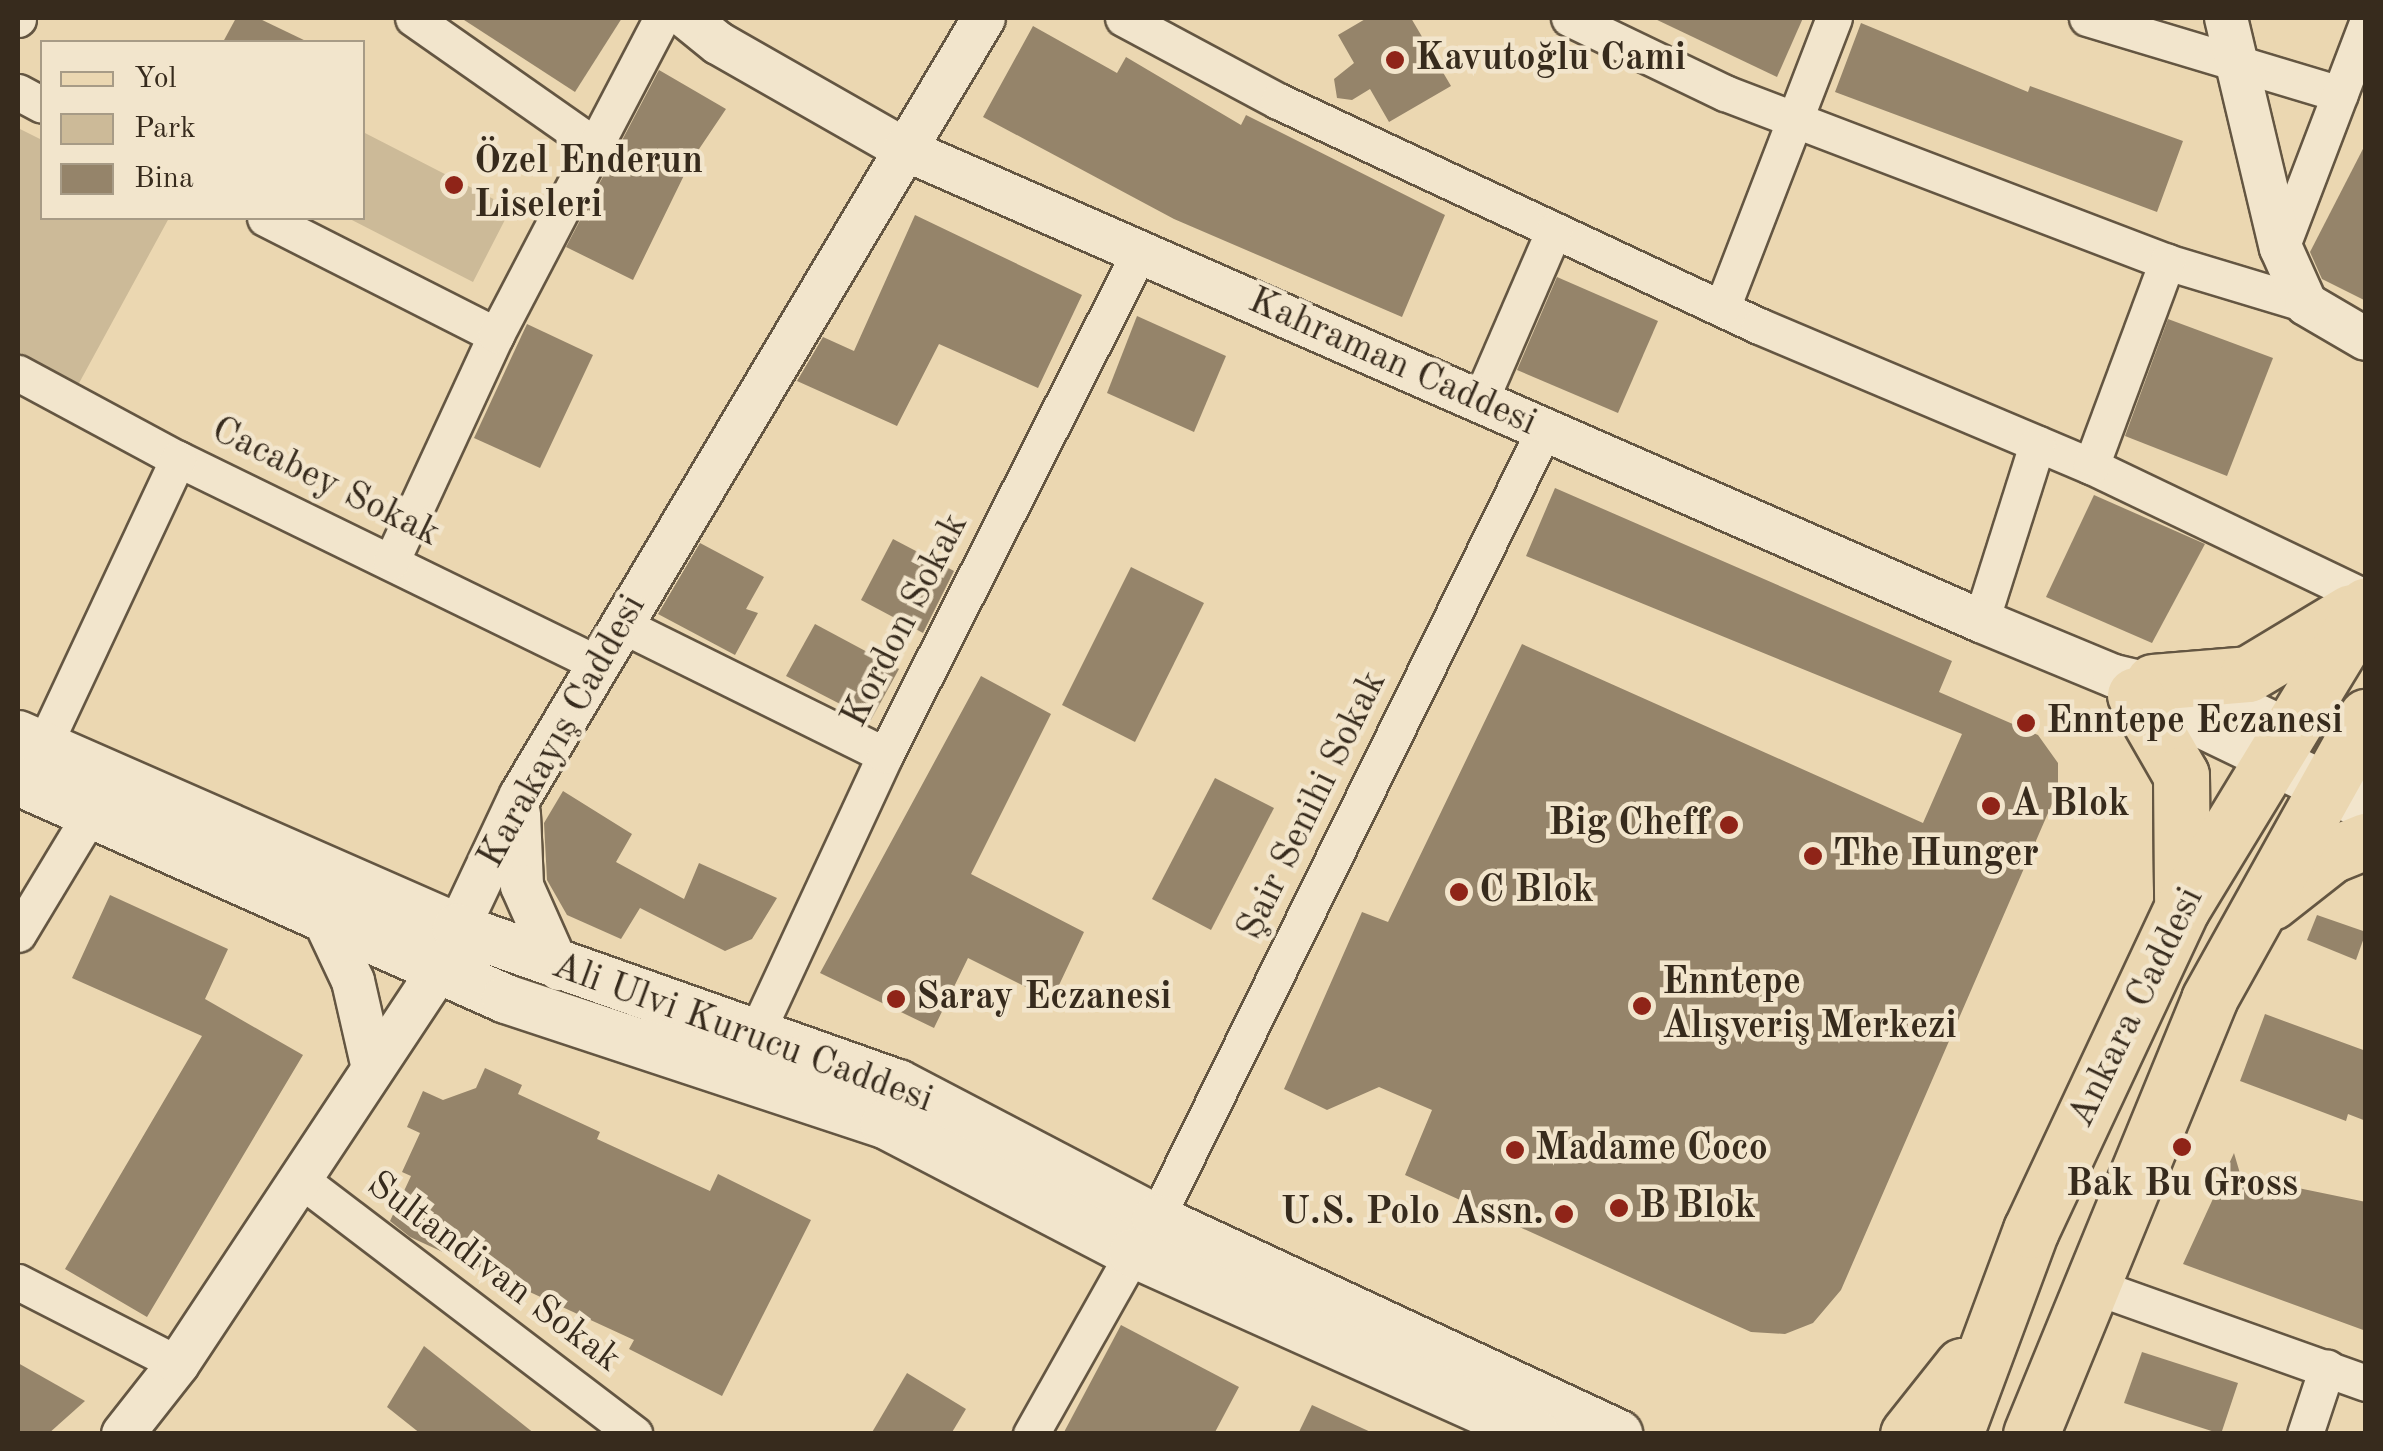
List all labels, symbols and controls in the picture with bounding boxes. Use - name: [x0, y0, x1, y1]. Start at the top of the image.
- place label: Kavutoğlu Cami: [1415, 37, 1686, 83]
- legend: [40, 40, 365, 220]
- marker: Kavutoğlu Cami: [1384, 49, 1406, 71]
- text: Yol: [134, 64, 177, 94]
- text: Park: [134, 114, 196, 144]
- place label: Özel Enderun Liseleri: [474, 140, 703, 230]
- text: Bina: [134, 164, 194, 194]
- marker: Özel Enderun Liseleri: [443, 174, 465, 196]
- street label: Kahraman Caddesi: [1241, 279, 1543, 447]
- street label: Cacabey Sokak: [204, 408, 446, 558]
- street label: Kordon Sokak: [833, 507, 979, 735]
- street label: Karakayış Caddesi: [469, 587, 657, 877]
- street label: Şair Senihi Sokak: [1228, 664, 1398, 948]
- place label: Enntepe Eczanesi: [2046, 700, 2343, 746]
- marker: Enntepe Eczanesi: [2015, 712, 2037, 734]
- place label: A Blok: [2011, 783, 2129, 829]
- marker: A Blok: [1980, 795, 2002, 817]
- place label: Big Cheff: [1548, 802, 1709, 848]
- marker: Big Cheff: [1718, 814, 1740, 836]
- place label: The Hunger: [1833, 833, 2039, 879]
- marker: The Hunger: [1802, 845, 1824, 867]
- place label: C Blok: [1479, 869, 1594, 915]
- marker: C Blok: [1448, 881, 1470, 903]
- street label: Ankara Caddesi: [2059, 881, 2215, 1135]
- street label: Ali Ulvi Kurucu Caddesi: [545, 944, 939, 1124]
- place label: Enntepe Alışveriş Merkezi: [1662, 961, 1957, 1050]
- place label: Saray Eczanesi: [916, 976, 1172, 1022]
- marker: Saray Eczanesi: [885, 988, 907, 1010]
- marker: Enntepe Alışveriş Merkezi: [1631, 995, 1653, 1017]
- place label: Madame Coco: [1535, 1127, 1768, 1173]
- marker: Bak Bu Gross: [2171, 1136, 2193, 1158]
- marker: Madame Coco: [1504, 1139, 1526, 1161]
- street label: Sultandivan Sokak: [357, 1163, 629, 1383]
- place label: Bak Bu Gross: [2066, 1163, 2298, 1209]
- place label: B Blok: [1639, 1185, 1756, 1231]
- place label: U.S. Polo Assn.: [1280, 1191, 1544, 1237]
- marker: B Blok: [1608, 1197, 1630, 1219]
- marker: U.S. Polo Assn.: [1553, 1203, 1575, 1225]

